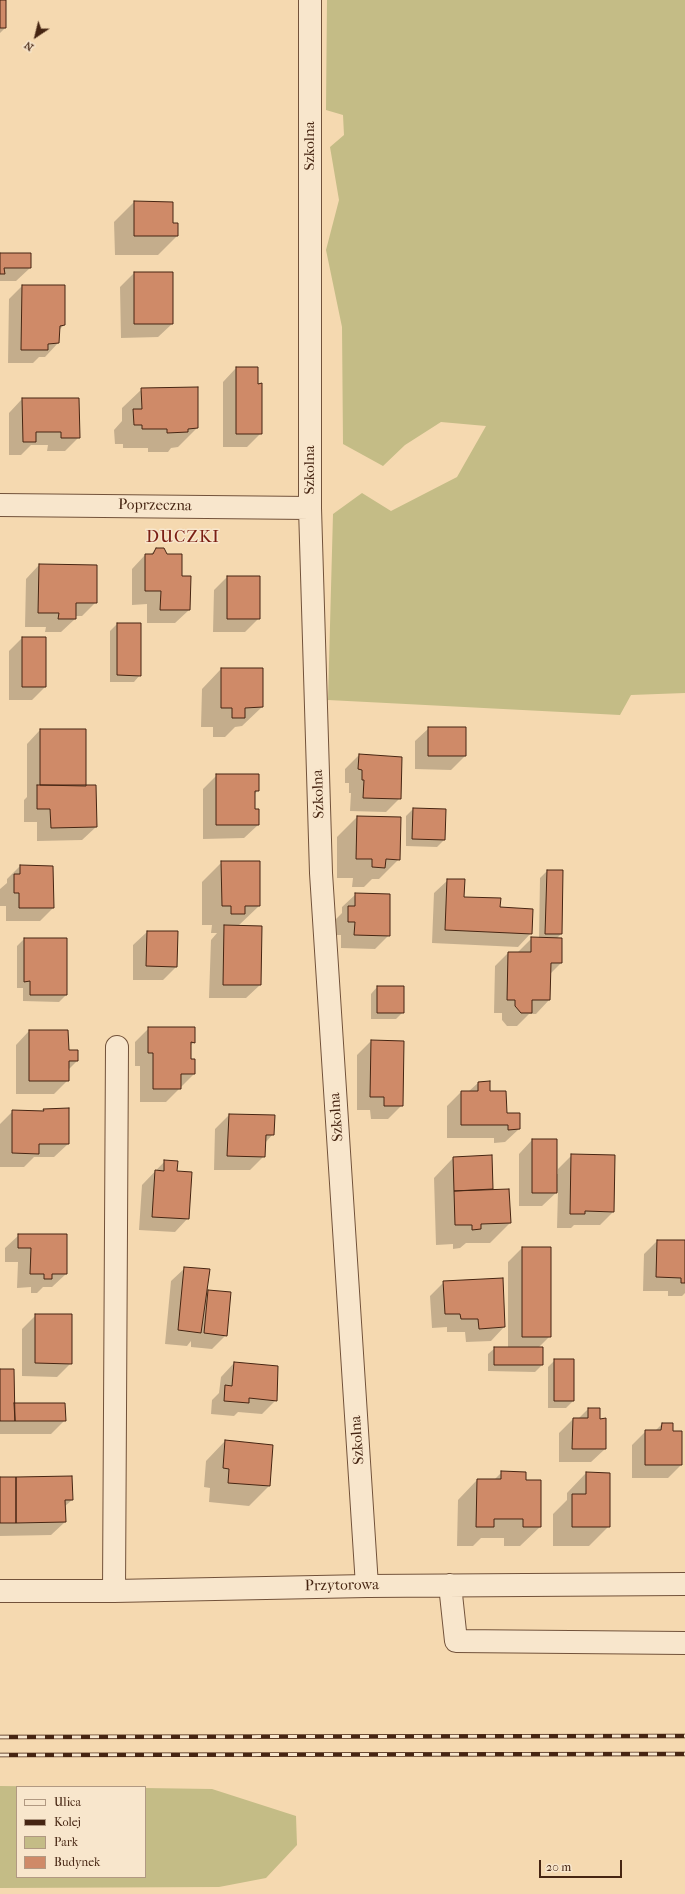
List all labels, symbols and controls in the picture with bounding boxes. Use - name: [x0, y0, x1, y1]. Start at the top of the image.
- north arrow: [16, 16, 56, 56]
- text: N: [22, 39, 36, 54]
- street label: Szkolna: [301, 121, 319, 171]
- street label: Szkolna: [301, 445, 319, 495]
- street label: Poprzeczna: [118, 496, 192, 516]
- district label: DUCZKI: [146, 528, 220, 548]
- street label: Szkolna: [309, 769, 329, 819]
- street label: Szkolna: [326, 1092, 348, 1142]
- street label: Szkolna: [347, 1415, 369, 1465]
- street label: Przytorowa: [305, 1576, 379, 1596]
- legend: [16, 1786, 146, 1878]
- text: Ulica: [54, 1795, 81, 1809]
- text: Kolej: [54, 1815, 81, 1829]
- text: Park: [54, 1835, 78, 1849]
- scale bar: [541, 1852, 624, 1878]
- text: Budynek: [54, 1855, 100, 1869]
- text: 20 m: [546, 1860, 571, 1874]

